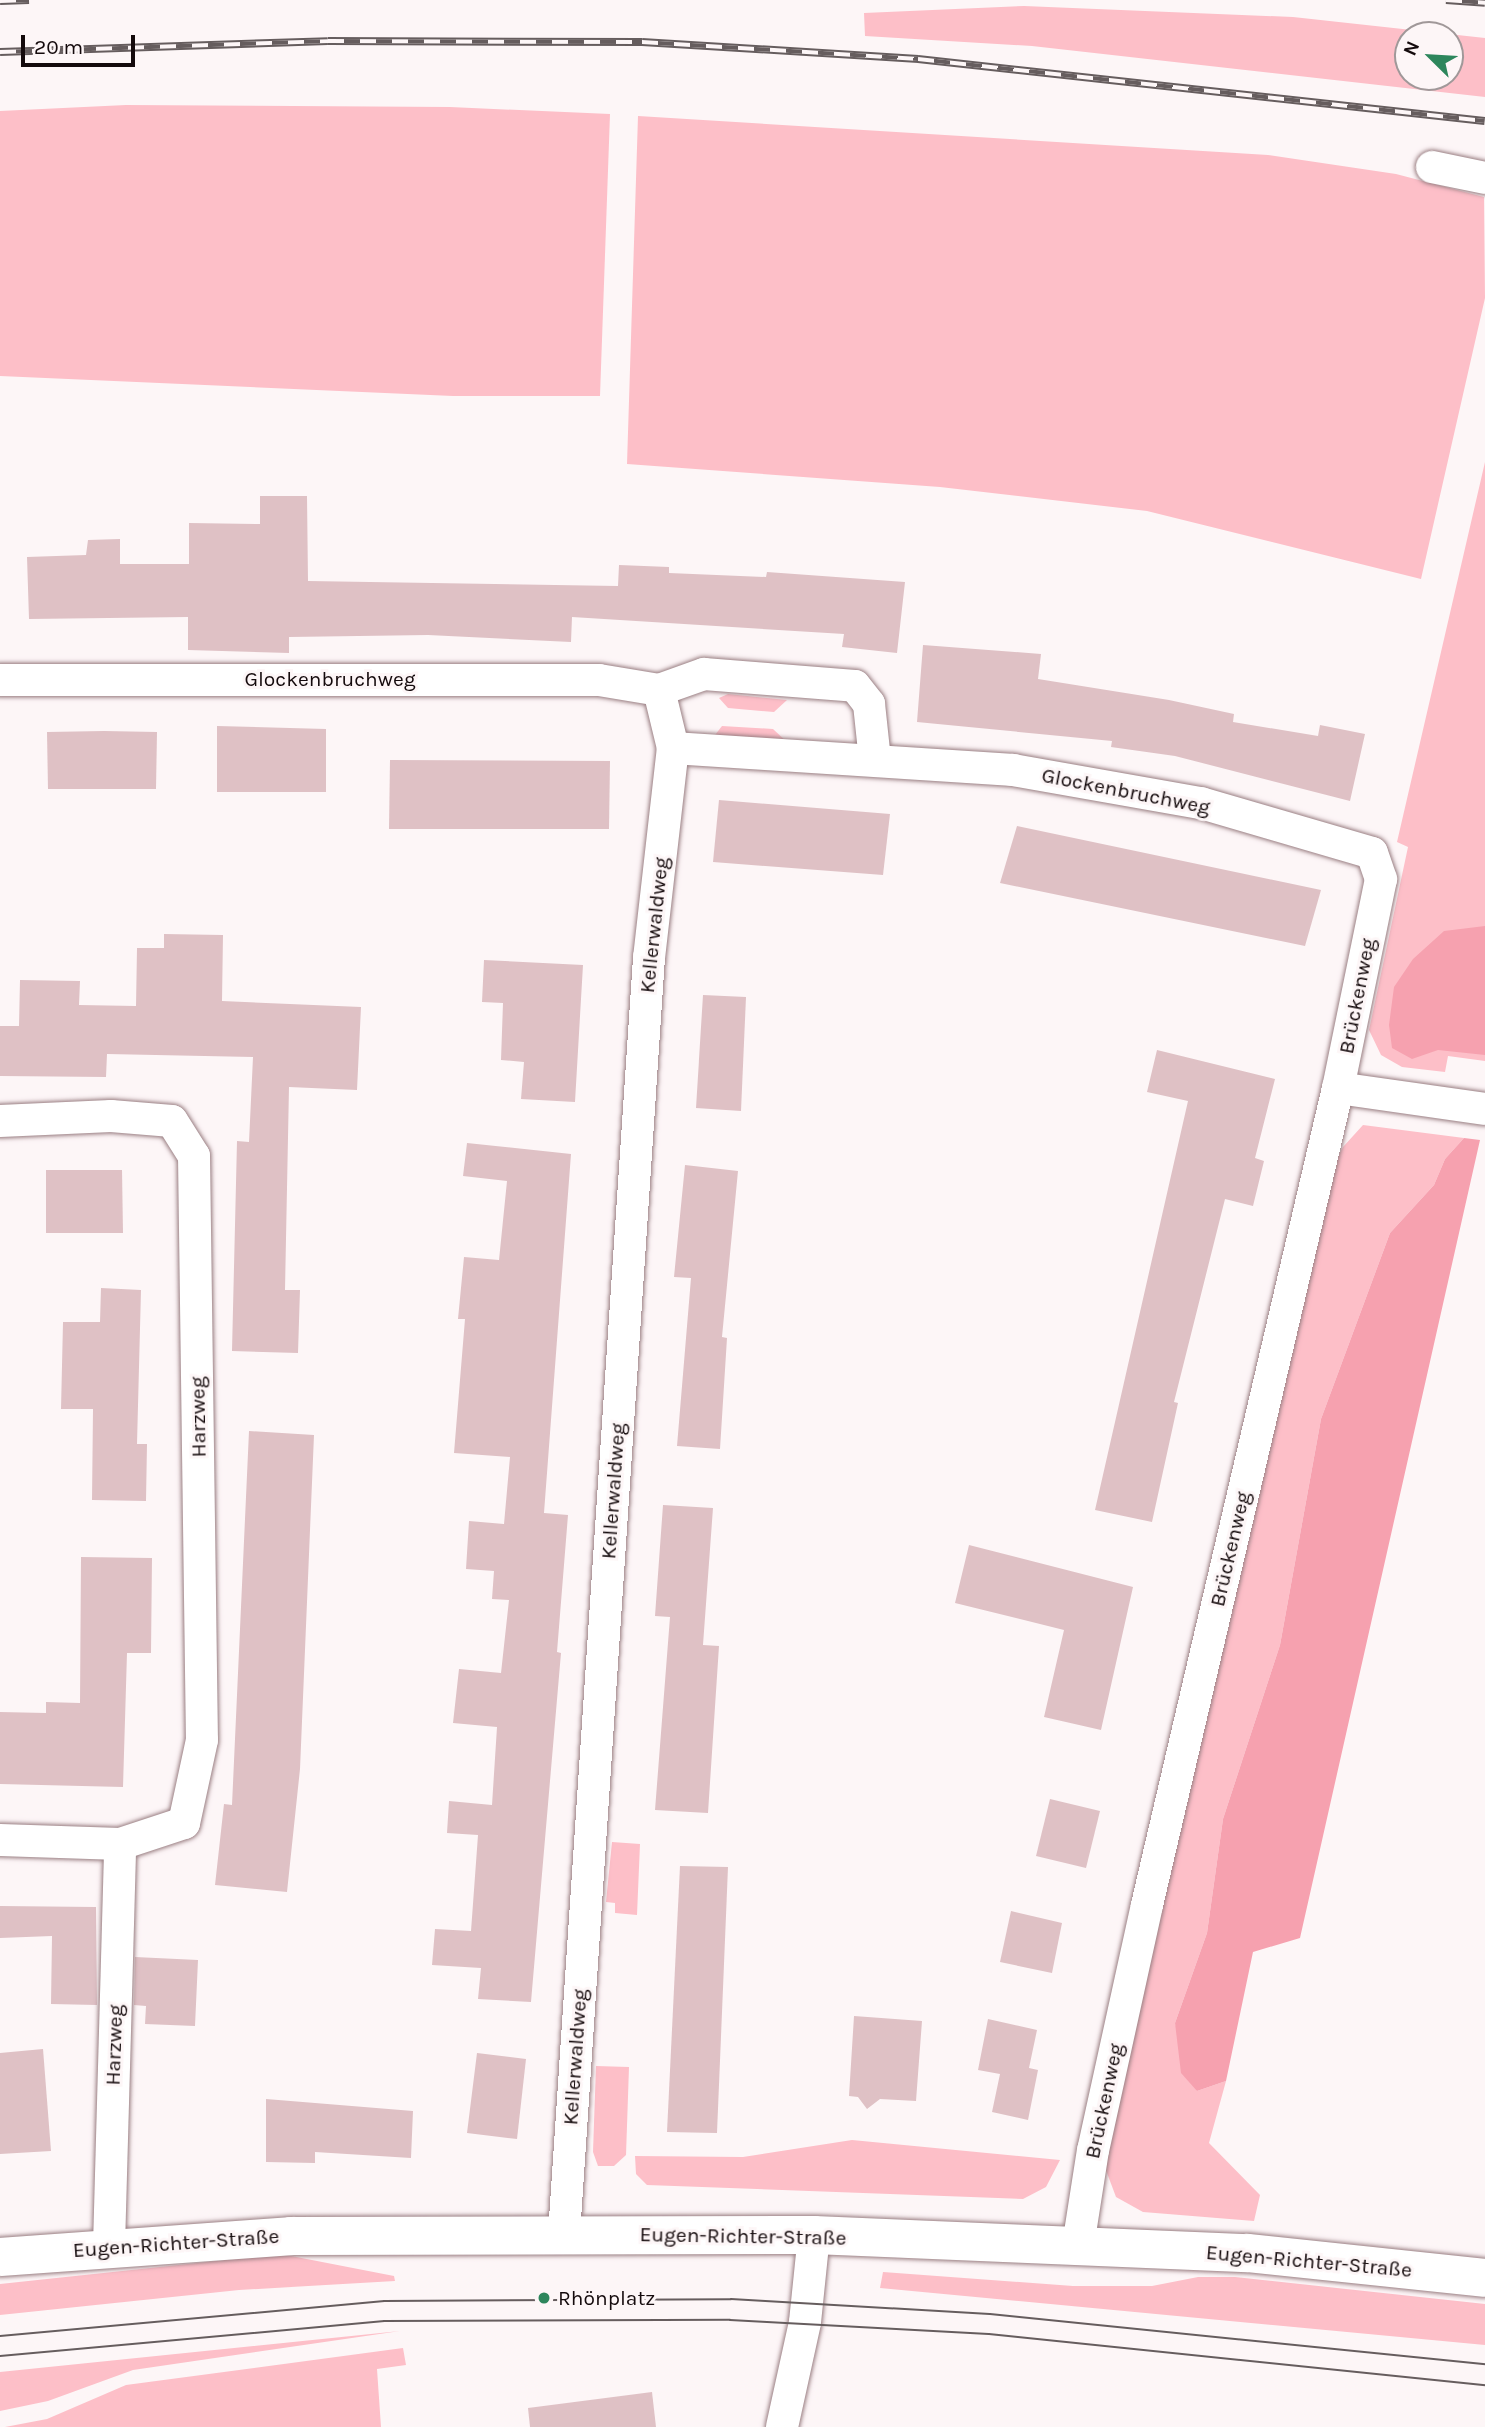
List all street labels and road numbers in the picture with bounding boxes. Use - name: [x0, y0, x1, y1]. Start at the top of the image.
- street label: Glockenbruchweg: [244, 666, 416, 692]
- street label: Glockenbruchweg: [1040, 762, 1212, 820]
- street label: Kellerwaldweg: [634, 856, 674, 994]
- street label: Brückenweg: [1333, 936, 1381, 1056]
- street label: Harzweg: [185, 1376, 211, 1458]
- street label: Kellerwaldweg: [596, 1422, 630, 1560]
- street label: Brückenweg: [1205, 1489, 1255, 1609]
- street label: Kellerwaldweg: [558, 1988, 592, 2126]
- street label: Harzweg: [100, 2004, 128, 2086]
- street label: Brückenweg: [1079, 2041, 1129, 2161]
- street label: Eugen-Richter-Straße: [639, 2222, 847, 2250]
- street label: Eugen-Richter-Straße: [72, 2223, 280, 2263]
- street label: Eugen-Richter-Straße: [1205, 2239, 1413, 2283]

